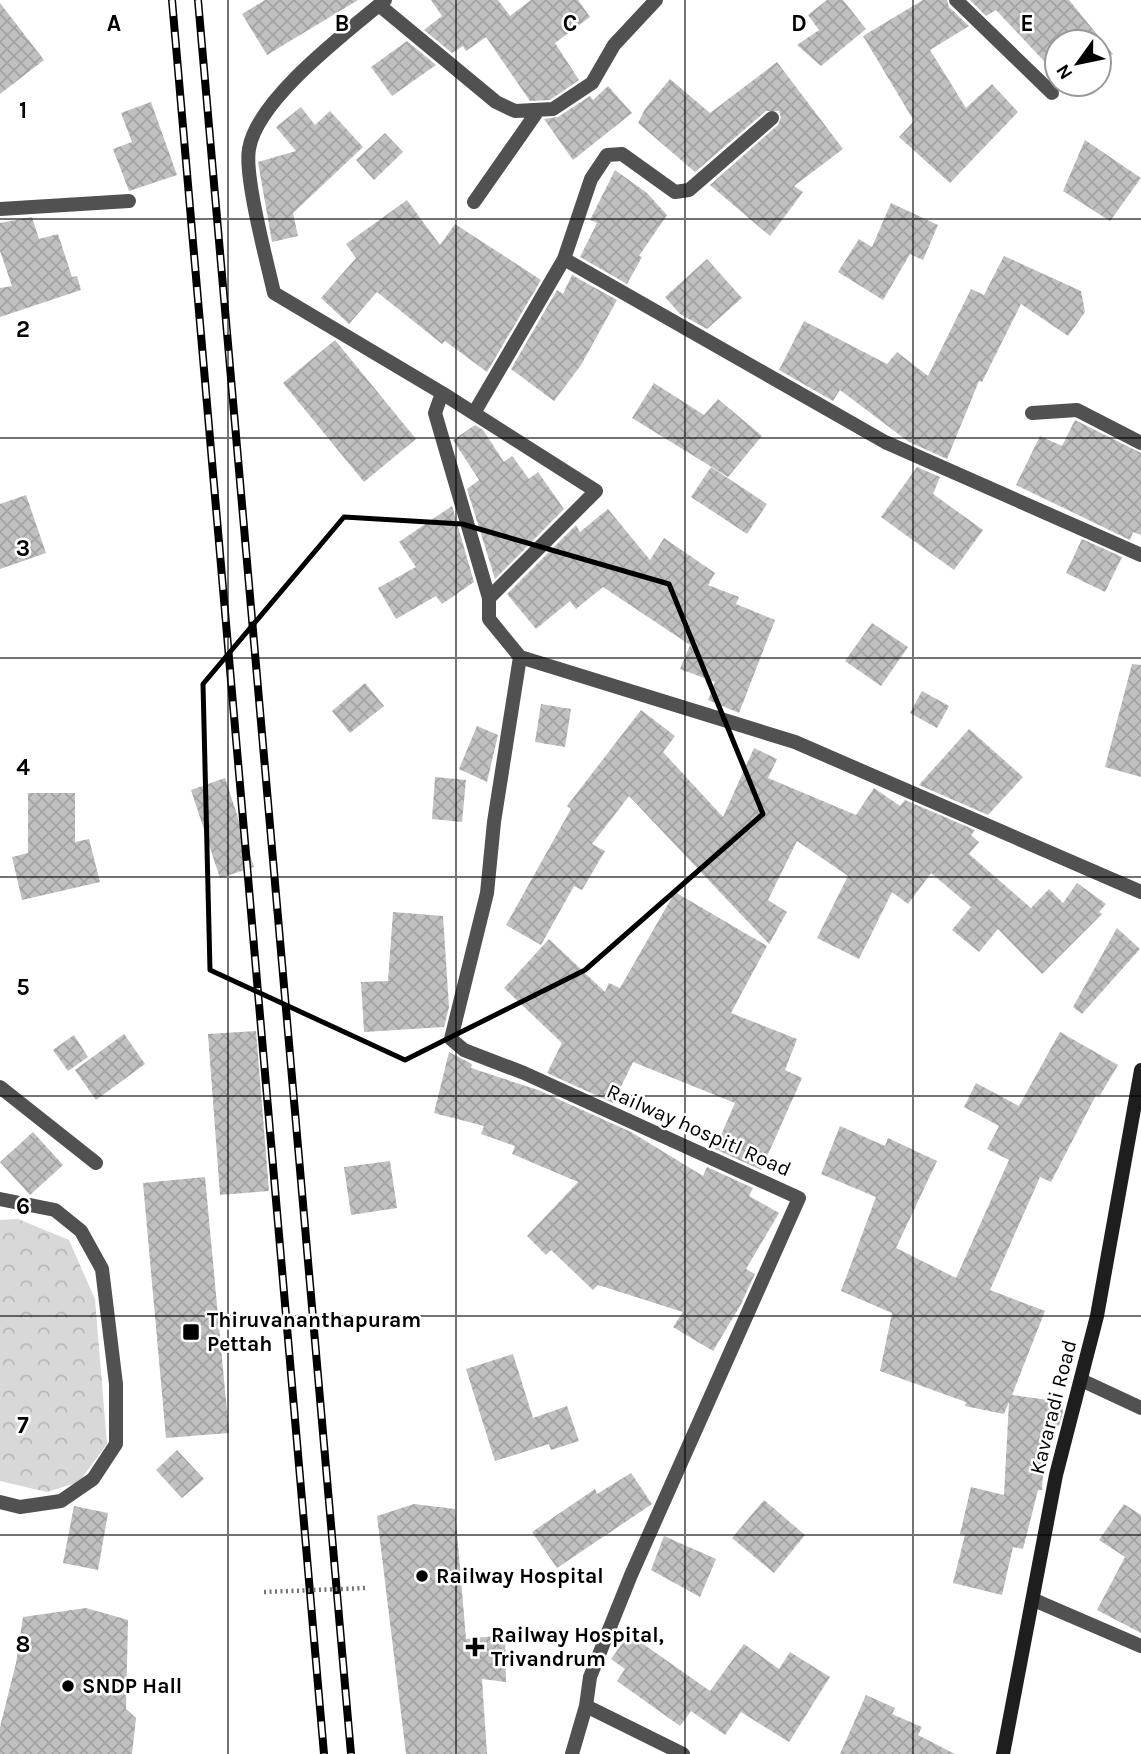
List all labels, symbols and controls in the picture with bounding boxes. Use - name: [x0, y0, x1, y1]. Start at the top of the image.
- text: A: [107, 10, 121, 37]
- text: B: [335, 10, 349, 37]
- text: C: [563, 10, 577, 37]
- text: D: [791, 10, 807, 37]
- text: E: [1020, 10, 1034, 37]
- north arrow: [1043, 28, 1113, 98]
- text: N: [1052, 60, 1078, 83]
- text: 1: [19, 97, 27, 124]
- text: 2: [16, 316, 30, 343]
- text: 3: [16, 535, 30, 562]
- text: 4: [16, 754, 30, 781]
- text: 5: [16, 974, 30, 1001]
- street label: Railway hospitl Road: [603, 1079, 795, 1181]
- text: 6: [16, 1193, 30, 1220]
- place label: Thiruvananthapuram Pettah: [207, 1308, 421, 1356]
- marker: Thiruvananthapuram Pettah: [181, 1322, 201, 1342]
- street label: Kavaradi Road: [1025, 1337, 1081, 1477]
- text: 7: [17, 1412, 29, 1439]
- place label: Railway Hospital: [436, 1564, 604, 1588]
- marker: Railway Hospital: [414, 1568, 430, 1584]
- place label: Railway Hospital, Trivandrum: [491, 1623, 664, 1671]
- text: 8: [16, 1631, 30, 1658]
- marker: Railway Hospital, Trivandrum: [465, 1637, 485, 1657]
- place label: SNDP Hall: [82, 1674, 182, 1698]
- marker: SNDP Hall: [60, 1678, 76, 1694]

